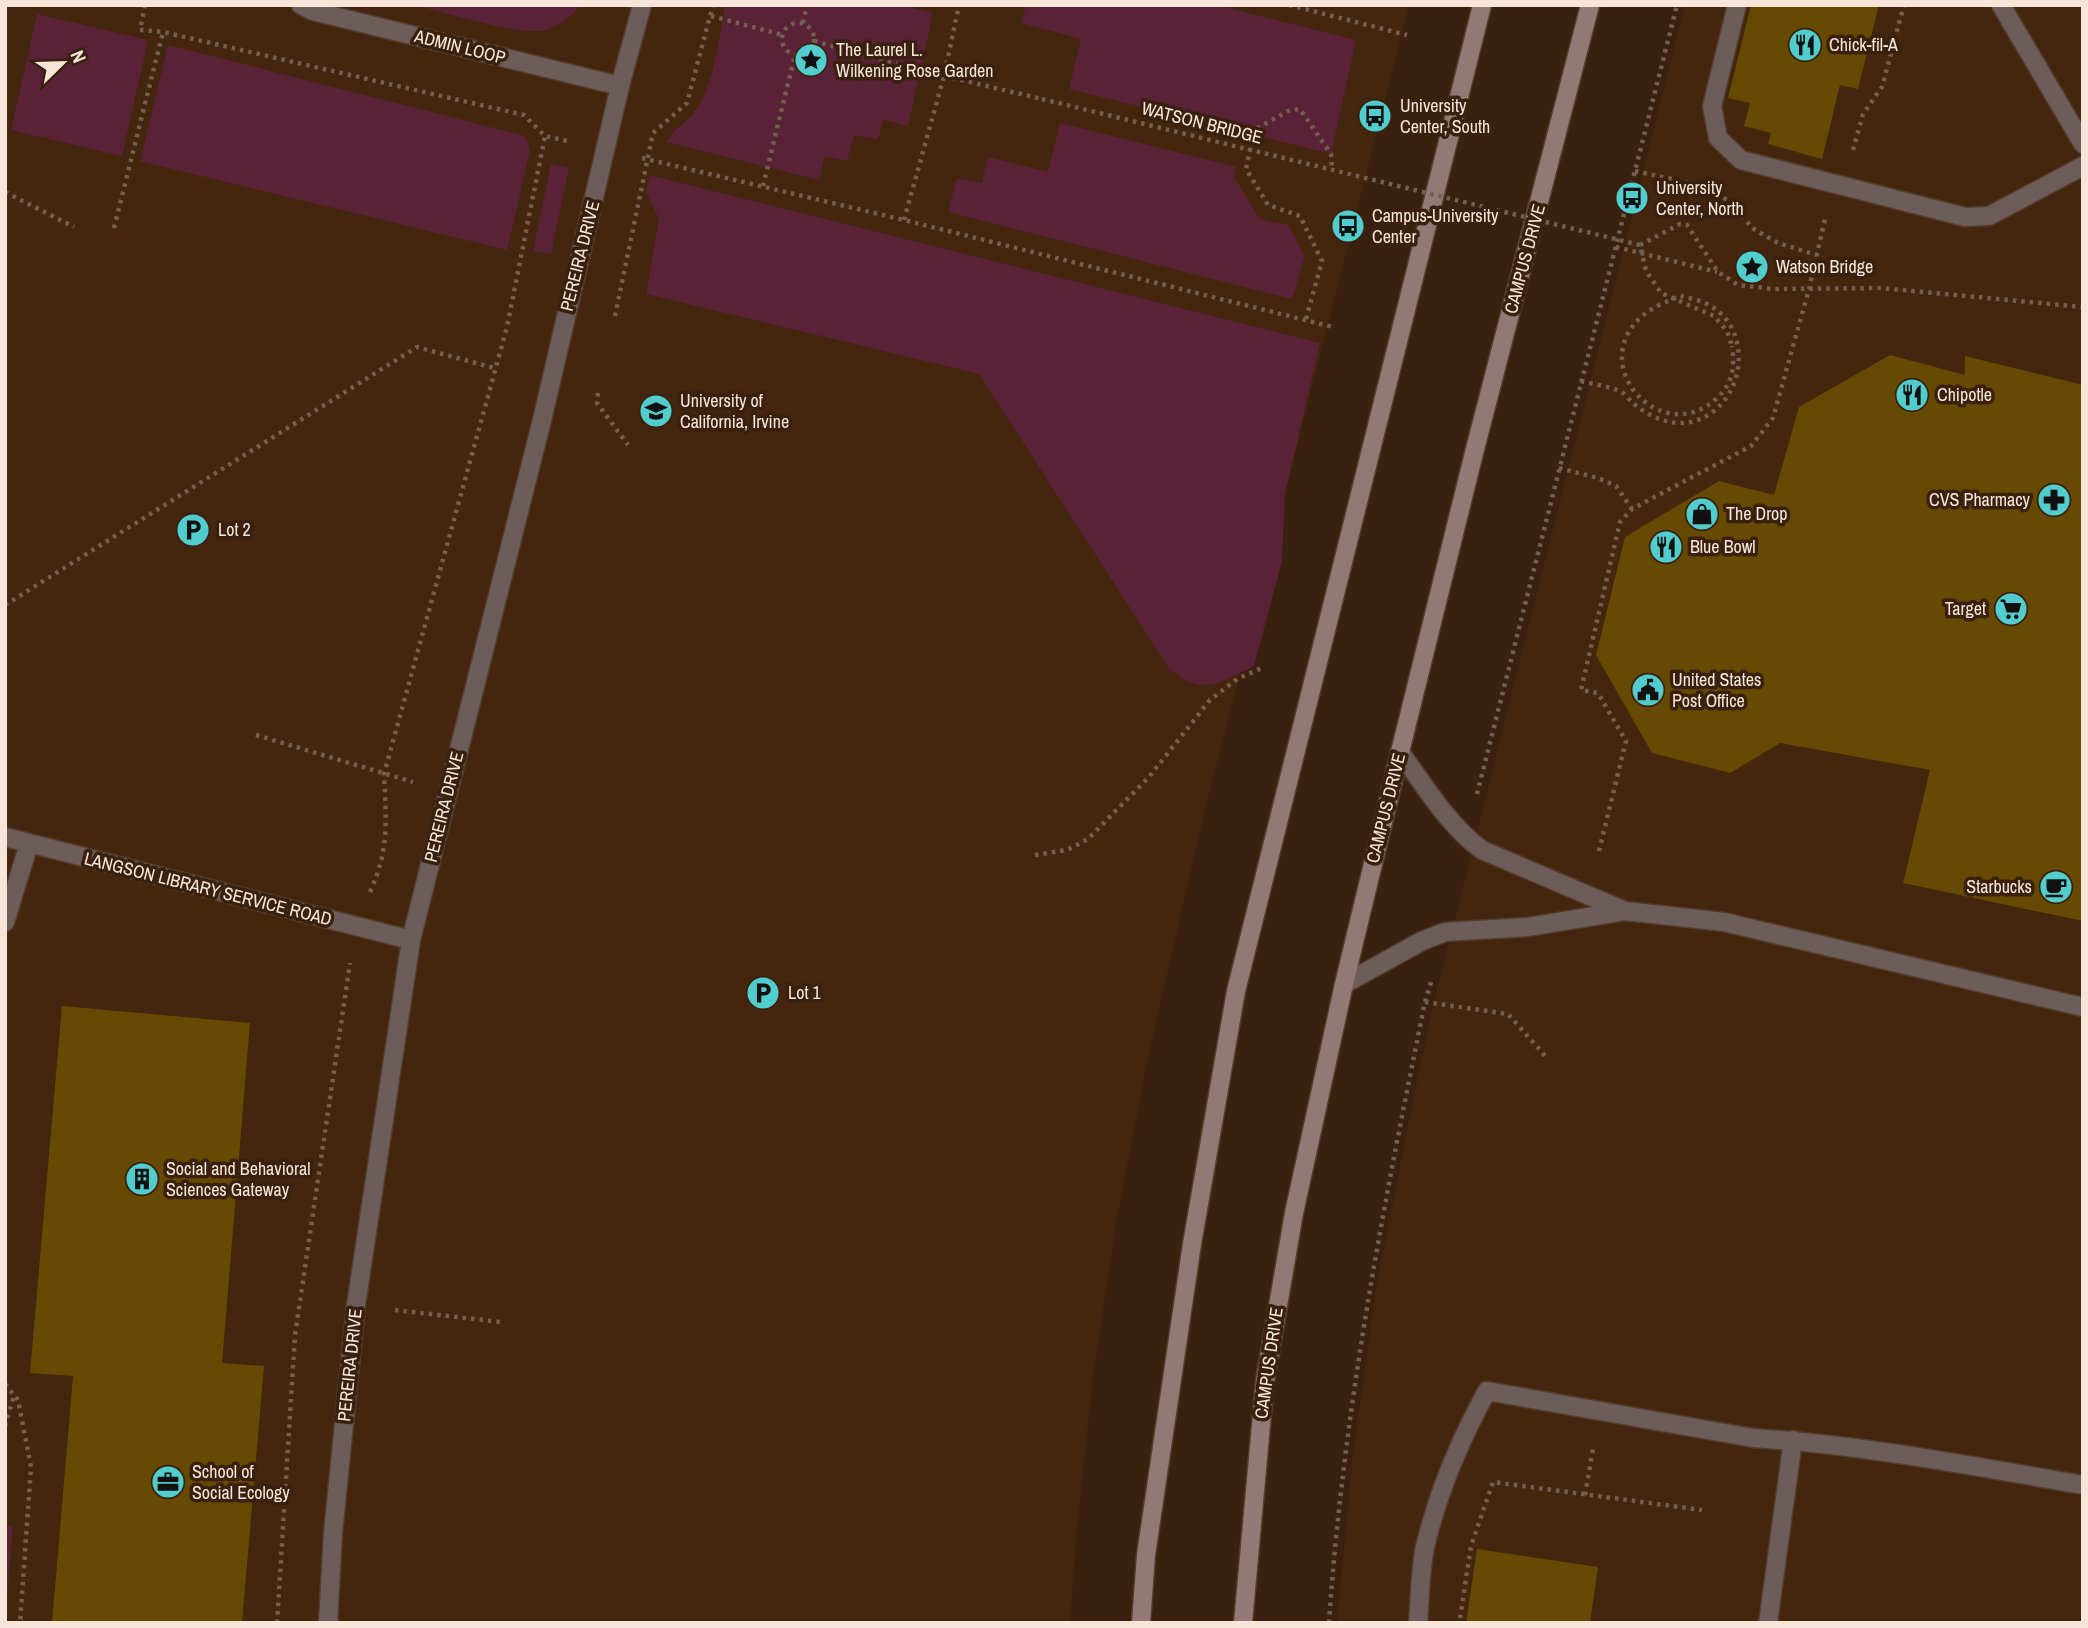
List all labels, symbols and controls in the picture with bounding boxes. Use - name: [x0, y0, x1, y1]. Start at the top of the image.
- street label: ADMIN LOOP: [411, 23, 508, 70]
- restaurant icon: Chick-fil-A: [1786, 26, 1824, 64]
- north arrow: [28, 28, 98, 98]
- place label: Chick-fil-A: [1829, 32, 1898, 57]
- place label: The Laurel L. Wilkening Rose Garden: [836, 37, 994, 83]
- place icon: The Laurel L. Wilkening Rose Garden: [792, 41, 830, 79]
- text: N: [64, 46, 93, 67]
- place label: University Center, South: [1400, 93, 1490, 139]
- street label: WATSON BRIDGE: [1139, 95, 1265, 150]
- bus stop icon: University Center, South: [1356, 97, 1394, 135]
- place label: University Center, North: [1656, 175, 1744, 221]
- bus stop icon: University Center, North: [1613, 179, 1651, 217]
- street label: PEREIRA DRIVE: [554, 198, 605, 314]
- street label: CAMPUS DRIVE: [1498, 201, 1551, 316]
- place label: Campus-University Center: [1372, 203, 1499, 249]
- bus stop icon: Campus-University Center: [1329, 207, 1367, 245]
- place icon: Watson Bridge: [1733, 248, 1771, 286]
- place label: Watson Bridge: [1776, 254, 1873, 279]
- restaurant icon: Chipotle: [1893, 376, 1931, 414]
- place label: Chipotle: [1937, 382, 1992, 407]
- place label: University of California, Irvine: [680, 388, 789, 434]
- school or university icon: University of California, Irvine: [637, 392, 675, 430]
- pharmacy icon: CVS Pharmacy: [2035, 481, 2073, 519]
- place label: CVS Pharmacy: [1929, 487, 2031, 512]
- shop icon: The Drop: [1683, 495, 1721, 533]
- place label: The Drop: [1726, 501, 1788, 526]
- parking icon: Lot 2: [174, 511, 212, 549]
- place label: Lot 2: [218, 517, 251, 542]
- restaurant icon: Blue Bowl: [1647, 528, 1685, 566]
- place label: Blue Bowl: [1690, 534, 1756, 559]
- supermarket icon: Target: [1992, 590, 2030, 628]
- place label: Target: [1945, 596, 1986, 621]
- place label: United States Post Office: [1672, 667, 1761, 713]
- public building icon: United States Post Office: [1629, 671, 1667, 709]
- street label: PEREIRA DRIVE: [418, 749, 469, 865]
- street label: CAMPUS DRIVE: [1360, 750, 1411, 865]
- street label: LANGSON LIBRARY SERVICE ROAD: [82, 846, 335, 931]
- cafe icon: Starbucks: [2037, 868, 2075, 906]
- place label: Starbucks: [1966, 874, 2032, 899]
- parking icon: Lot 1: [744, 974, 782, 1012]
- place label: Lot 1: [788, 980, 822, 1005]
- place label: Social and Behavioral Sciences Gateway: [166, 1156, 310, 1202]
- building icon: Social and Behavioral Sciences Gateway: [123, 1160, 161, 1198]
- street label: CAMPUS DRIVE: [1248, 1306, 1289, 1420]
- street label: PEREIRA DRIVE: [331, 1307, 368, 1423]
- place label: School of Social Ecology: [192, 1459, 290, 1505]
- office icon: School of Social Ecology: [149, 1463, 187, 1501]

